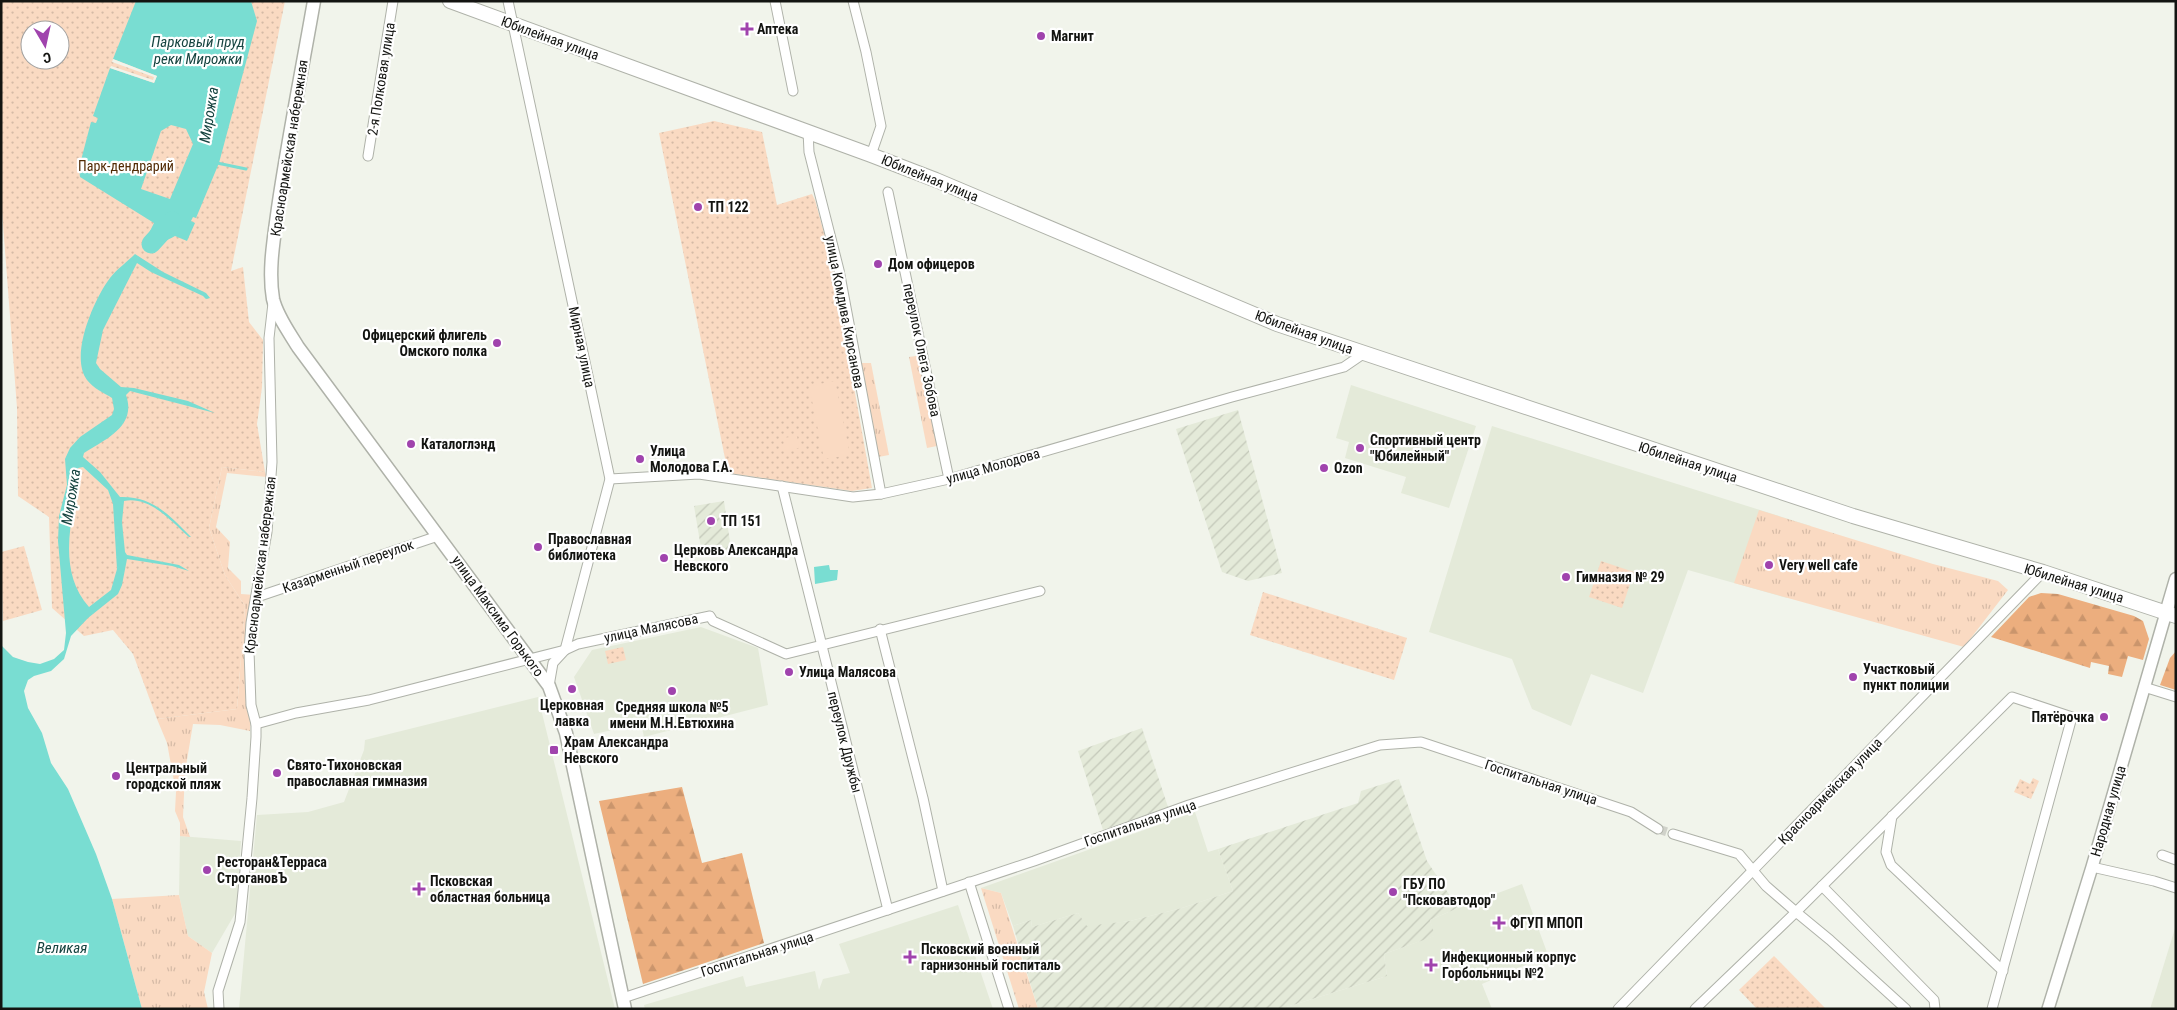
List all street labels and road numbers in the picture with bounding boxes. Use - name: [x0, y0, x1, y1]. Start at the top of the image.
- street label: Юбилейная улица: [499, 13, 601, 63]
- street label: 2-я Полковая улица: [364, 21, 398, 137]
- street label: Красноармейская набережная: [267, 59, 311, 237]
- street label: Юбилейная улица: [879, 151, 981, 205]
- street label: улица Комдива Кирсанова: [822, 234, 868, 390]
- street label: переулок Олега Зобова: [900, 282, 944, 418]
- street label: Мирная улица: [566, 305, 598, 389]
- street label: Юбилейная улица: [1253, 307, 1355, 357]
- street label: Юбилейная улица: [1637, 438, 1739, 486]
- street label: улица Молодова: [944, 445, 1042, 487]
- street label: Красноармейская набережная: [241, 475, 279, 655]
- street label: Казарменный переулок: [280, 536, 416, 596]
- street label: улица Максима Горького: [449, 552, 547, 680]
- street label: Юбилейная улица: [2022, 560, 2126, 606]
- street label: улица Малясова: [603, 610, 699, 646]
- street label: переулок Дружбы: [825, 689, 865, 795]
- street label: Красноармейская улица: [1775, 734, 1885, 848]
- street label: Госпитальная улица: [1483, 756, 1599, 808]
- street label: Народная улица: [2087, 764, 2129, 858]
- street label: Госпитальная улица: [1082, 796, 1198, 850]
- street label: Госпитальная улица: [699, 928, 815, 980]

